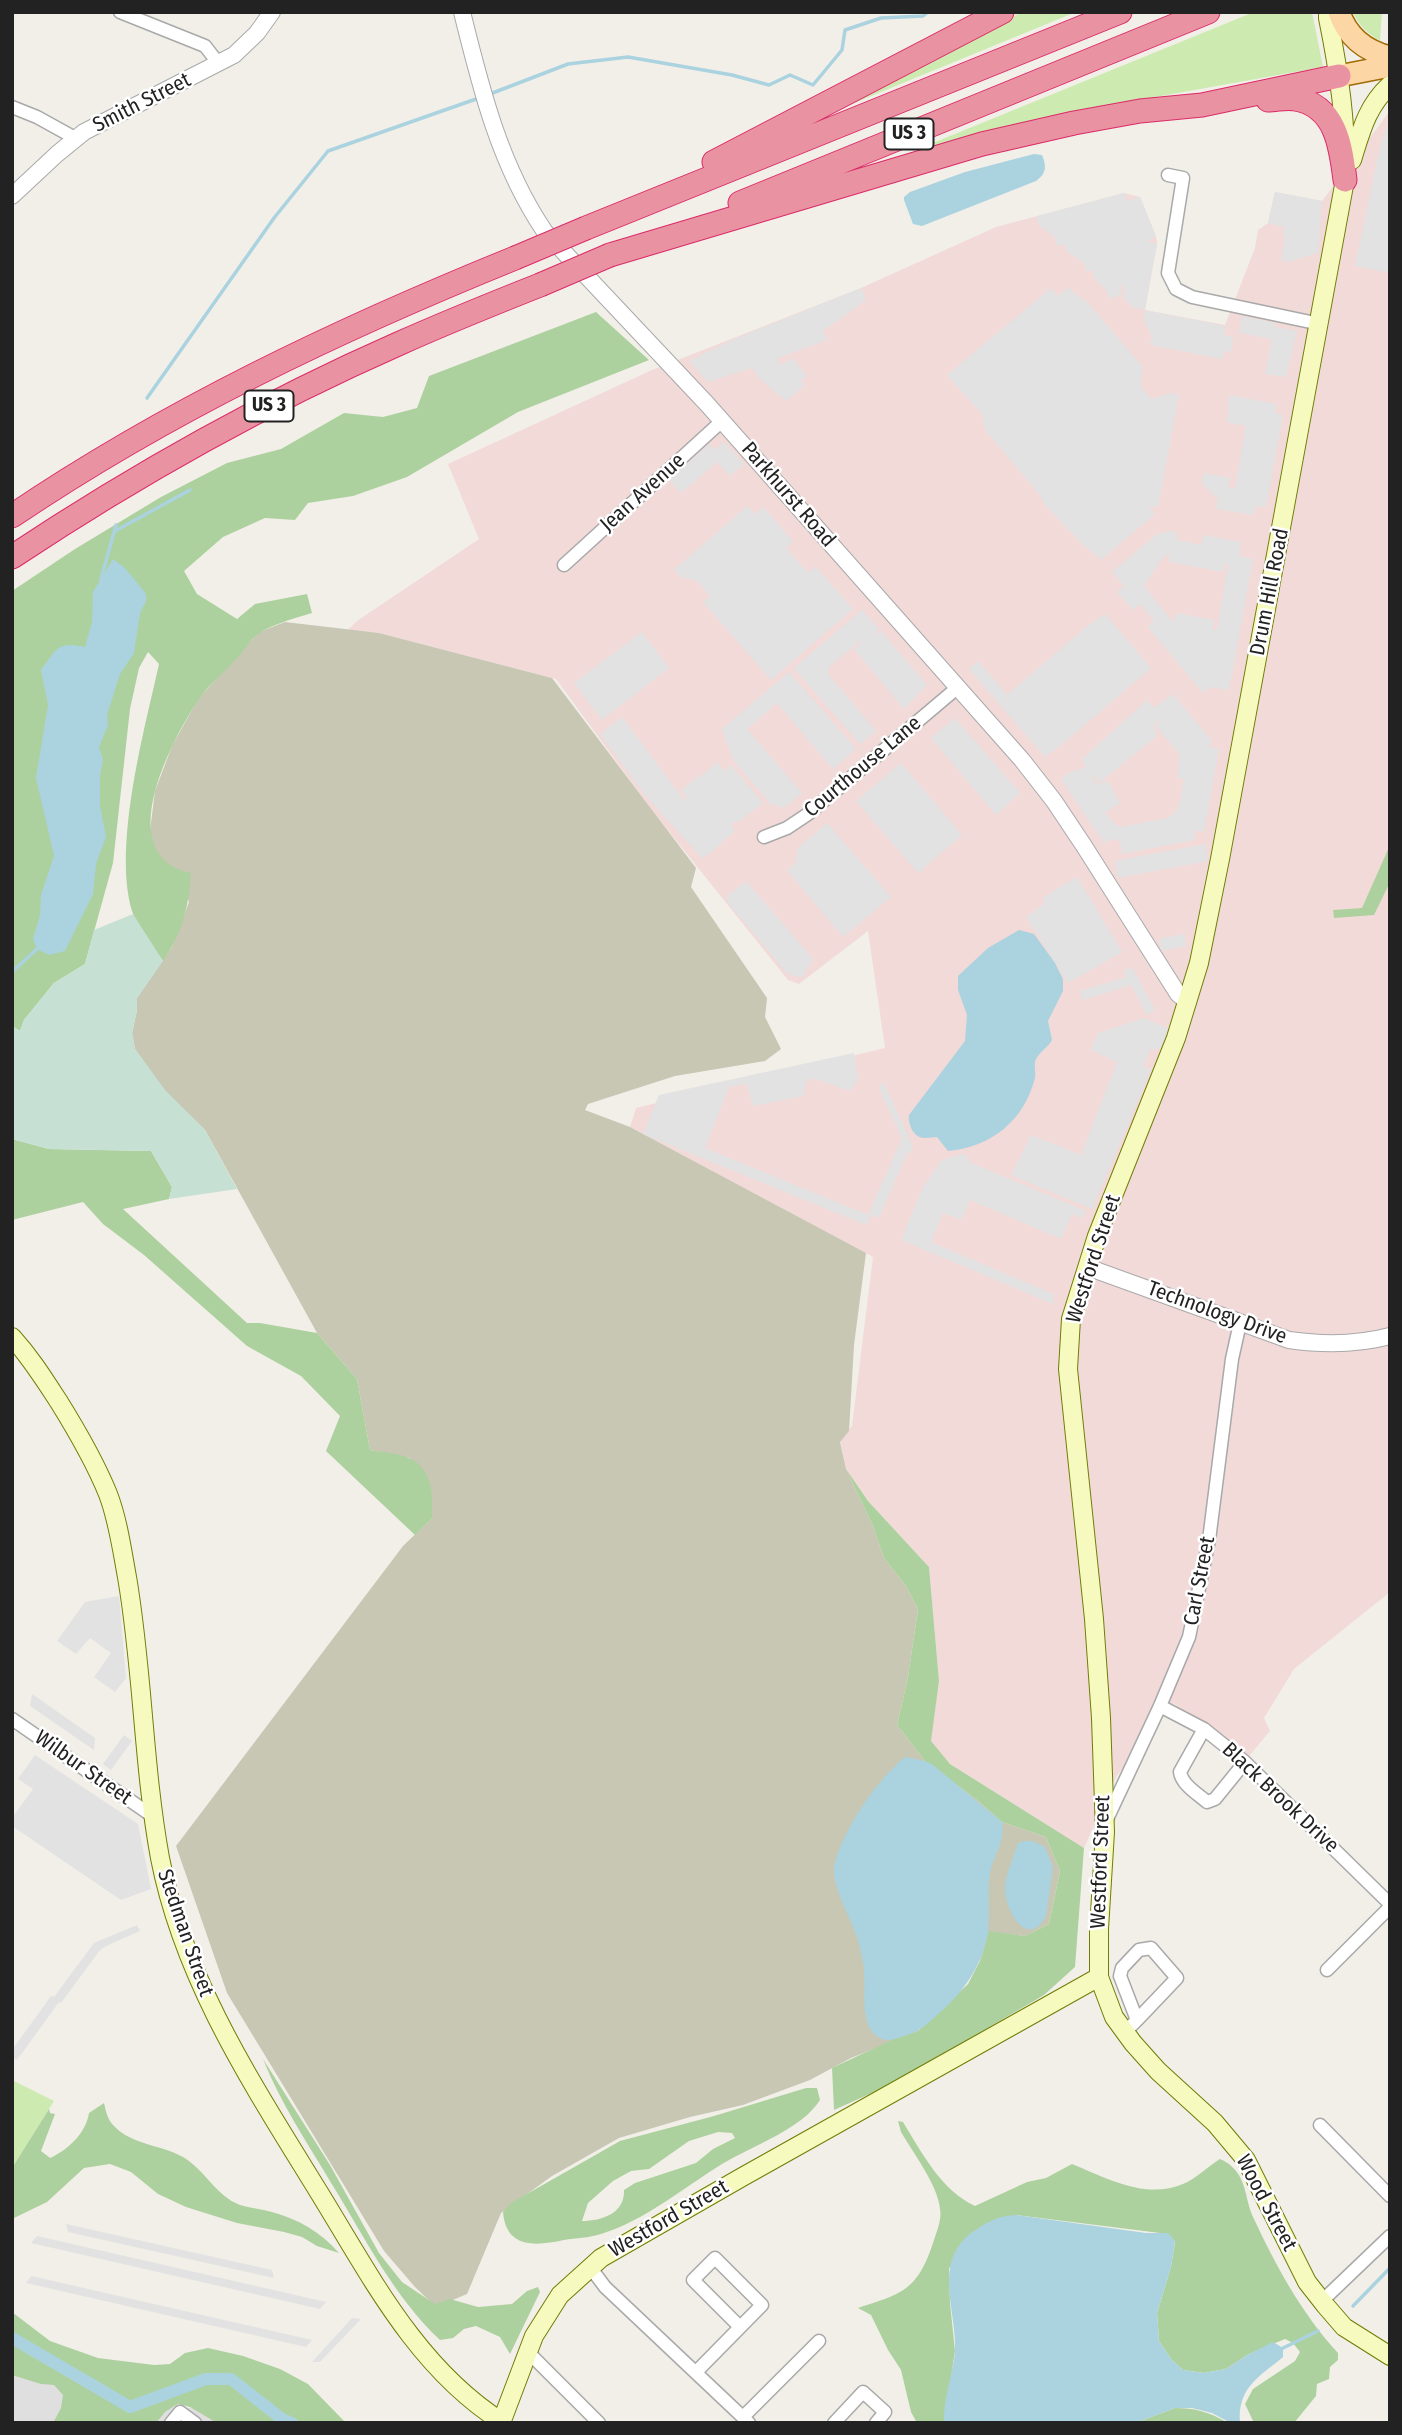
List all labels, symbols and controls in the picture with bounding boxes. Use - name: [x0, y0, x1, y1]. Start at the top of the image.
- street label: Smith Street: [89, 68, 195, 138]
- road number: US 3: [884, 118, 934, 150]
- road number: US 3: [244, 390, 294, 422]
- street label: Parkhurst Road: [736, 437, 840, 553]
- street label: Jean Avenue: [595, 448, 691, 538]
- street label: Drum Hill Road: [1245, 526, 1295, 658]
- street label: Courthouse Lane: [799, 711, 927, 823]
- street label: Westford Street: [1061, 1192, 1127, 1326]
- street label: Technology Drive: [1144, 1276, 1290, 1350]
- street label: Carl Street: [1179, 1534, 1221, 1628]
- street label: Wilbur Street: [30, 1725, 136, 1811]
- street label: Black Brook Drive: [1216, 1737, 1344, 1859]
- street label: Westford Street: [1086, 1795, 1116, 1929]
- street label: Stedman Street: [151, 1866, 219, 2000]
- street label: Wood Street: [1230, 2151, 1302, 2255]
- street label: Westford Street: [605, 2175, 733, 2263]

